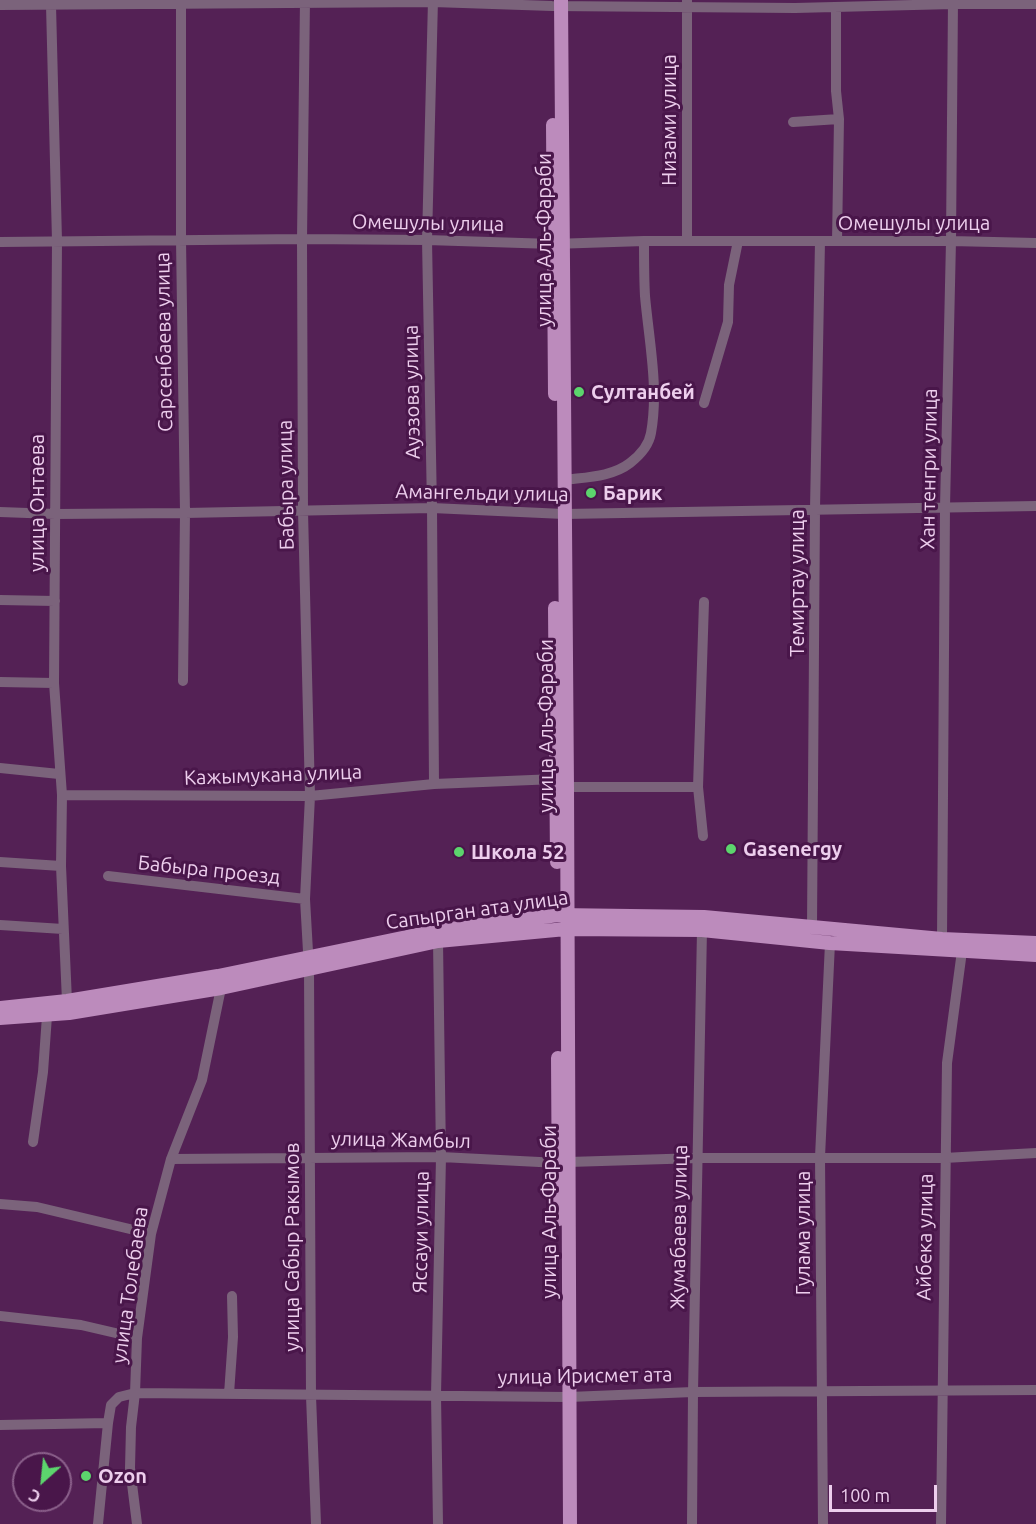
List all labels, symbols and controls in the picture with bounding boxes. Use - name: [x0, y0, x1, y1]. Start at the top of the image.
- street label: Низами улица: [657, 54, 681, 186]
- street label: улица Аль-Фараби: [532, 153, 556, 327]
- street label: Омешулы улица: [352, 210, 504, 236]
- street label: Омешулы улица: [838, 211, 990, 235]
- street label: Сарсенбаева улица: [150, 252, 178, 432]
- street label: Ауэзова улица: [399, 325, 425, 459]
- place label: Султанбей: [591, 380, 695, 404]
- marker: Султанбей: [572, 385, 586, 399]
- street label: Хан тенгри улица: [916, 388, 942, 550]
- street label: Бабыра улица: [273, 420, 299, 550]
- street label: улица Онтаева: [25, 434, 49, 572]
- street label: Амангельди улица: [395, 479, 569, 507]
- place label: Барик: [603, 481, 662, 505]
- marker: Барик: [584, 486, 598, 500]
- street label: Темиртау улица: [785, 509, 809, 657]
- street label: улица Аль-Фараби: [534, 639, 558, 813]
- street label: Кажымукана улица: [184, 760, 362, 790]
- place label: Gasenergy: [743, 837, 842, 861]
- place label: Школа 52: [471, 840, 564, 864]
- marker: Gasenergy: [724, 842, 738, 856]
- marker: Школа 52: [452, 845, 466, 859]
- street label: Бабыра проезд: [137, 851, 281, 889]
- street label: Сапырган ата улица: [384, 885, 570, 935]
- street label: улица Аль-Фараби: [537, 1125, 561, 1299]
- street label: улица Жамбыл: [331, 1127, 471, 1153]
- street label: улица Сабыр Ракымов: [280, 1142, 304, 1352]
- street label: Жумабаева улица: [666, 1144, 692, 1310]
- street label: Яссауи улица: [408, 1171, 434, 1293]
- street label: Гулама улица: [791, 1171, 815, 1295]
- street label: Айбека улица: [912, 1173, 938, 1301]
- street label: улица Толебаева: [107, 1205, 153, 1365]
- street label: улица Ирисмет ата: [497, 1362, 673, 1390]
- north arrow: [12, 1452, 72, 1512]
- place label: Ozon: [98, 1464, 147, 1488]
- marker: Ozon: [79, 1469, 93, 1483]
- scale bar: [832, 1473, 940, 1511]
- text: 100 m: [840, 1485, 890, 1505]
- text: С: [26, 1486, 43, 1507]

